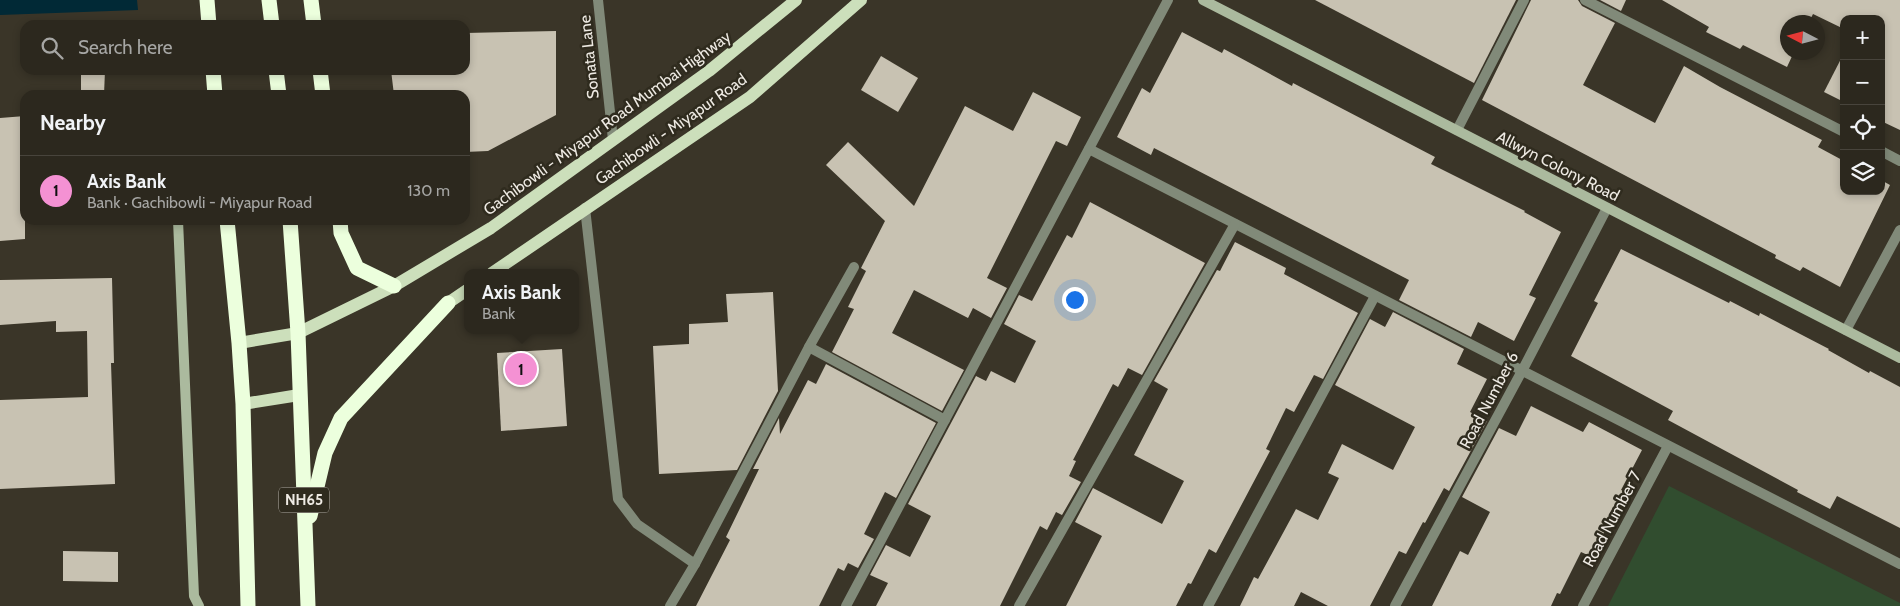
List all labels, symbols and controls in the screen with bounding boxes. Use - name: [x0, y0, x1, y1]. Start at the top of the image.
- street label: Sonata Lane: [575, 14, 603, 100]
- north arrow: [1780, 15, 1825, 60]
- map controls: [1840, 15, 1885, 195]
- button: +: [1840, 15, 1885, 60]
- search box: [20, 20, 470, 75]
- street label: Gachibowli - Miyapur Road Mumbai Highway: [480, 27, 734, 219]
- icon: search: [38, 34, 66, 62]
- text: Search here: [78, 36, 172, 59]
- button: −: [1840, 60, 1885, 105]
- street label: Gachibowli - Miyapur Road: [592, 69, 750, 189]
- button: locate: [1840, 105, 1885, 150]
- text: Nearby: [40, 110, 106, 135]
- street label: Allwyn Colony Road: [1493, 127, 1623, 205]
- button: layers: [1840, 150, 1885, 195]
- text: Axis Bank: [87, 170, 166, 193]
- text: 1: [53, 181, 59, 200]
- text: 130 m: [407, 181, 450, 200]
- text: Bank · Gachibowli - Miyapur Road: [87, 193, 312, 212]
- popup: [464, 269, 579, 334]
- text: Axis Bank: [482, 281, 561, 304]
- your location: [1062, 287, 1088, 313]
- text: Bank: [482, 304, 515, 323]
- street label: Road Number 6: [1456, 348, 1522, 452]
- pin: 1: [505, 350, 537, 388]
- street label: Road Number 7: [1579, 468, 1645, 570]
- road number: NH65: [279, 488, 329, 512]

